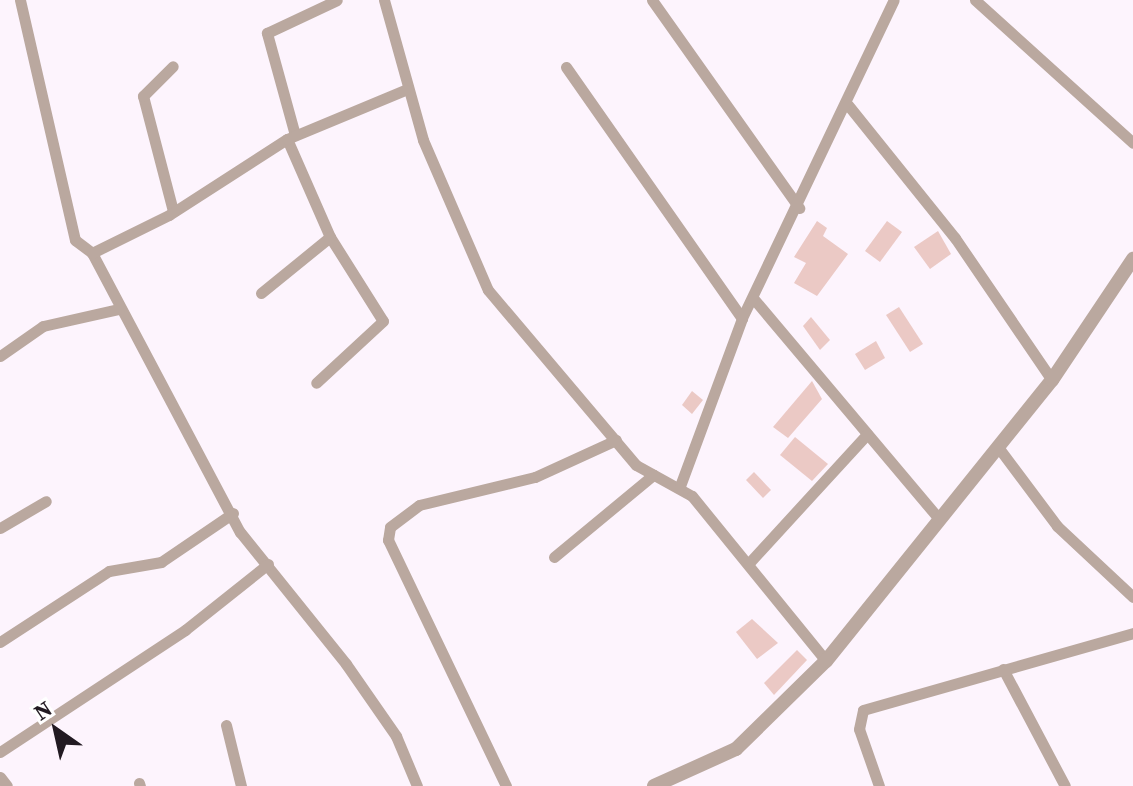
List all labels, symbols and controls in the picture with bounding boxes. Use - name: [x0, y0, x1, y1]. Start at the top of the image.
- north arrow: [16, 690, 96, 770]
- text: N: [28, 693, 58, 727]

